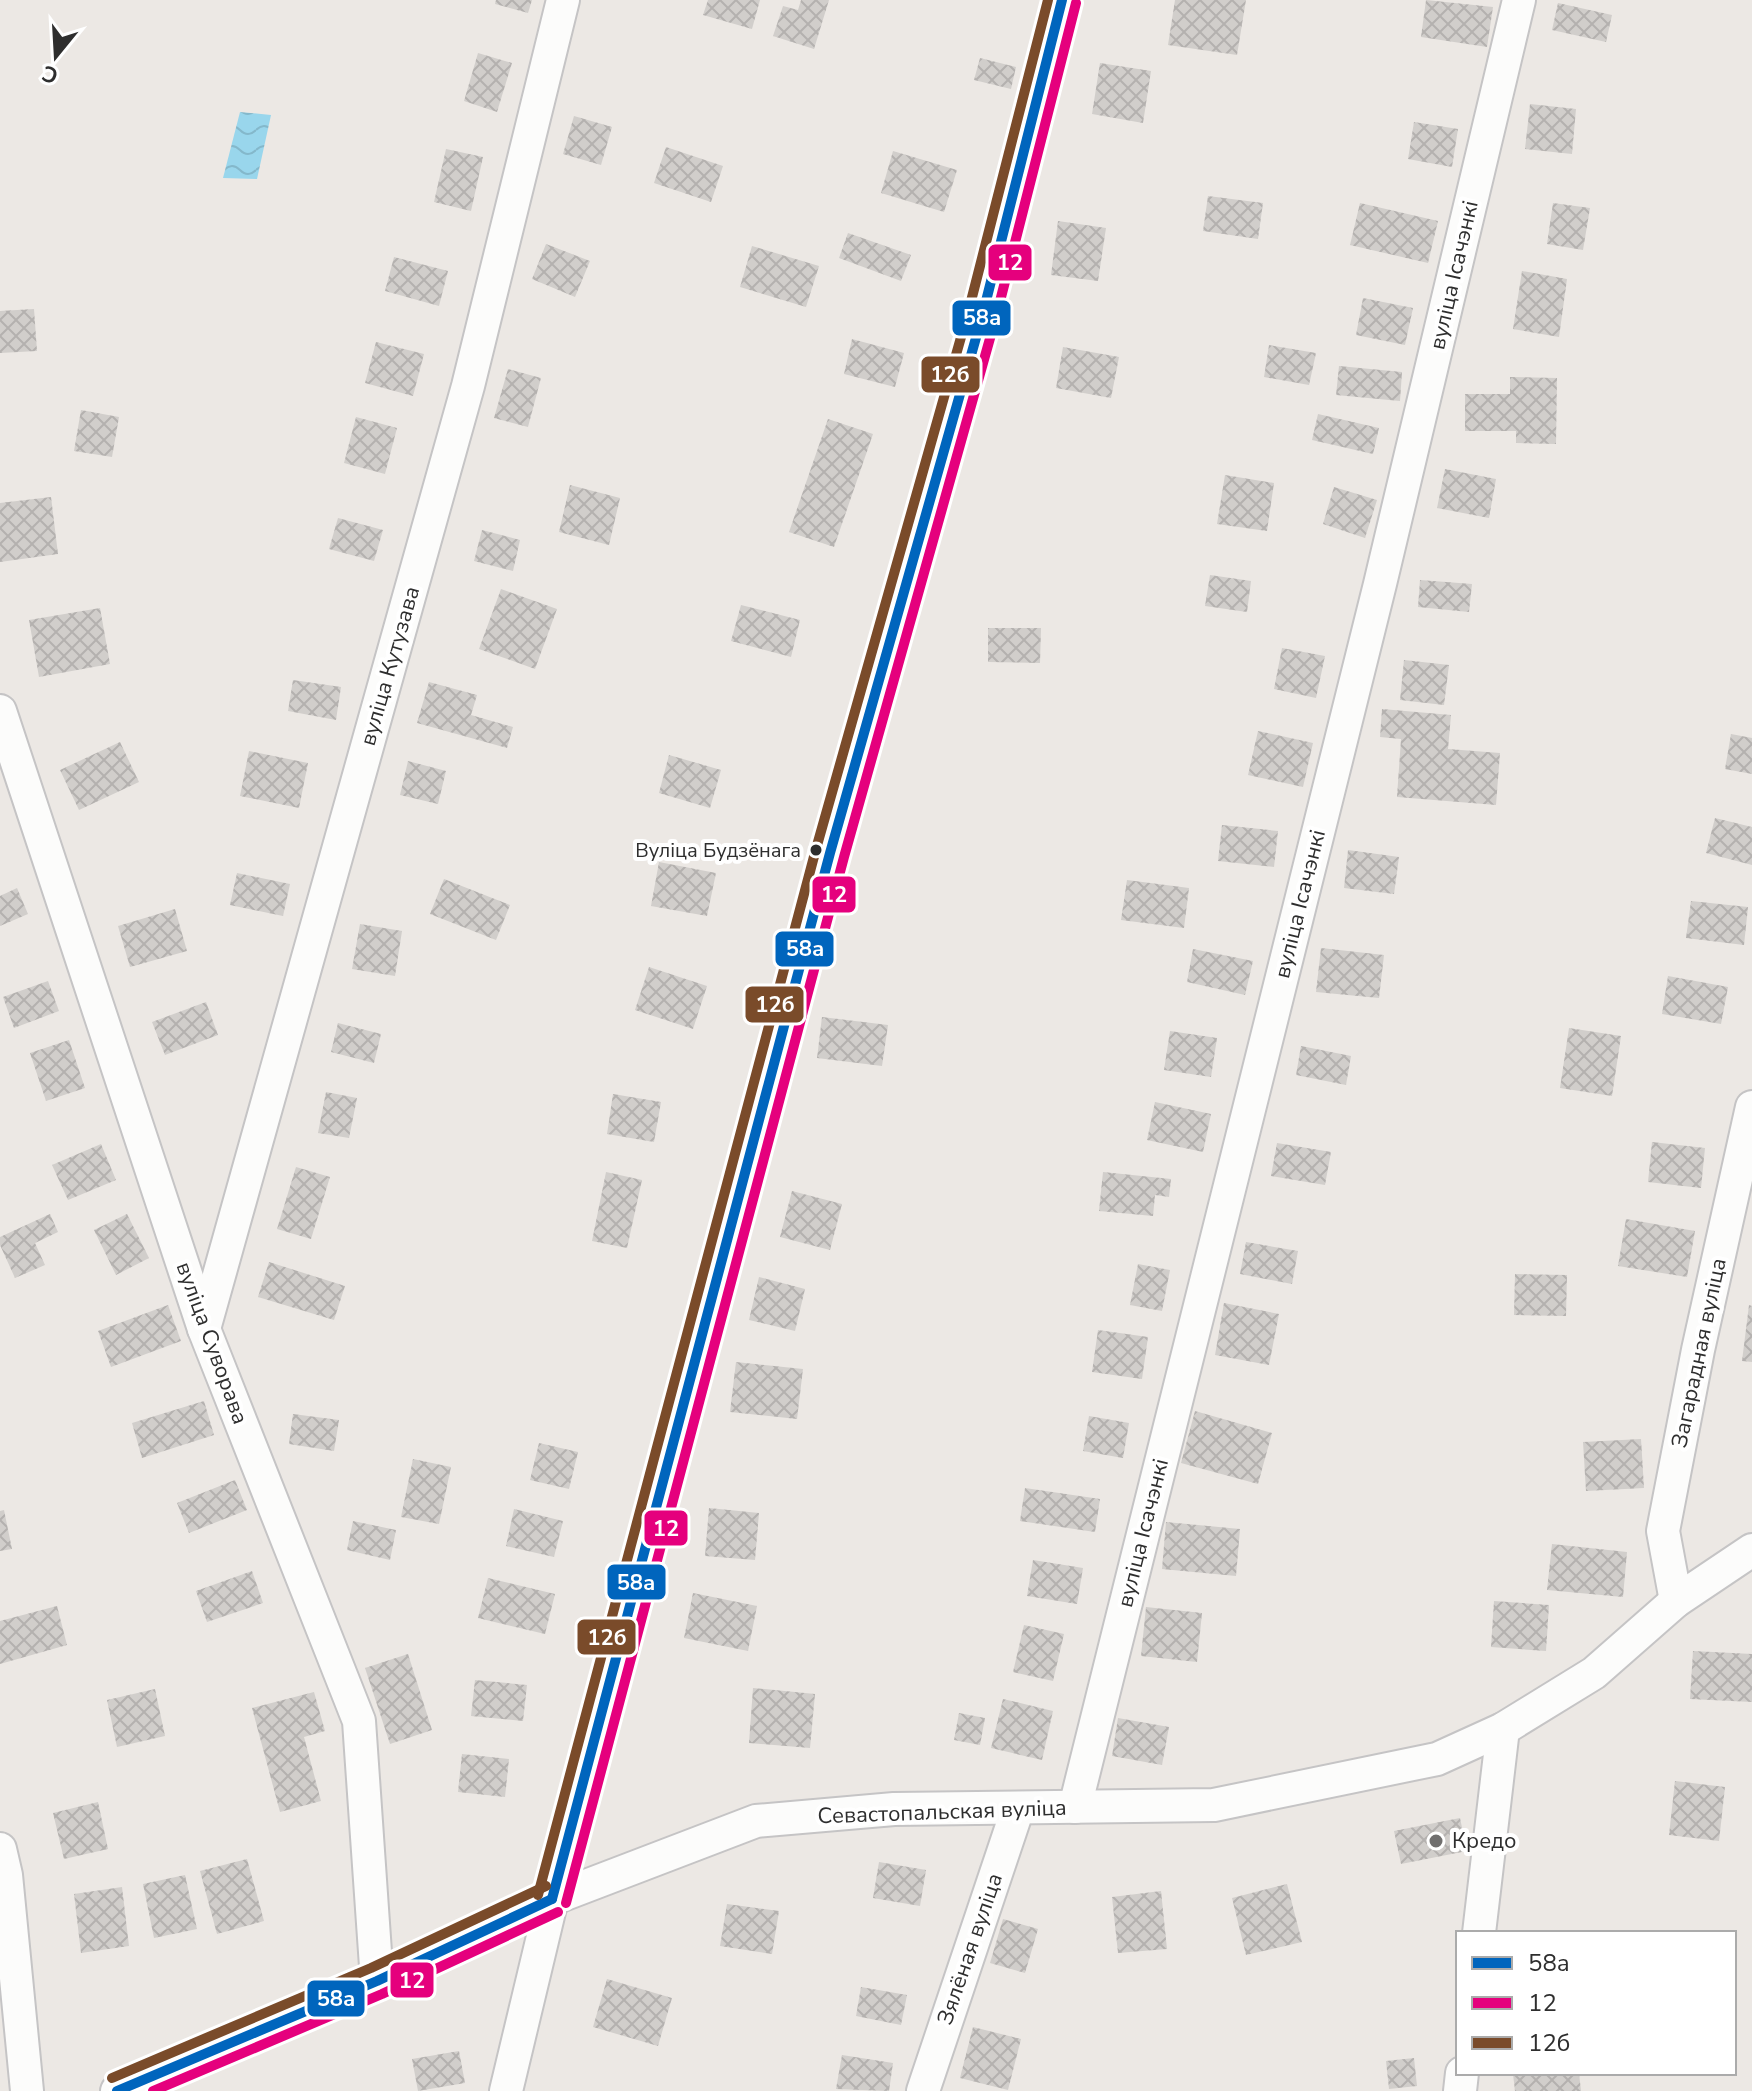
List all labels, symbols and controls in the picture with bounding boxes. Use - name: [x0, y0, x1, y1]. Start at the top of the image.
- north arrow: [16, 16, 96, 96]
- text: С: [38, 57, 62, 91]
- street label: вуліца Ісачэнкі: [1422, 197, 1486, 353]
- line badge: 12: [987, 243, 1033, 282]
- text: 12: [997, 248, 1023, 278]
- line badge: 58а: [951, 299, 1012, 337]
- text: 58а: [963, 303, 1001, 333]
- line badge: 12б: [920, 355, 981, 394]
- text: 12б: [930, 360, 970, 390]
- street label: вуліца Кутузава: [353, 583, 427, 749]
- street label: вуліца Ісачэнкі: [1267, 827, 1333, 981]
- place label: Вуліца Будзёнага: [635, 837, 801, 864]
- marker: Вуліца Будзёнага: [808, 842, 824, 858]
- line badge: 12: [811, 875, 857, 914]
- text: 12: [821, 880, 847, 910]
- line badge: 58а: [774, 930, 835, 968]
- text: 58а: [786, 934, 824, 964]
- line badge: 12б: [744, 985, 805, 1024]
- text: 12б: [755, 990, 795, 1020]
- street label: Загарадная вуліца: [1664, 1255, 1734, 1451]
- street label: вуліца Суворава: [169, 1258, 255, 1428]
- street label: вуліца Ісачэнкі: [1110, 1456, 1176, 1610]
- line badge: 12: [643, 1509, 689, 1547]
- text: 12: [653, 1514, 679, 1544]
- line badge: 58а: [606, 1563, 667, 1601]
- text: 58а: [617, 1568, 655, 1598]
- line badge: 12б: [576, 1618, 637, 1656]
- text: 12б: [587, 1623, 627, 1653]
- street label: Севастопальская вуліца: [817, 1793, 1067, 1831]
- place label: Кредо: [1452, 1826, 1517, 1856]
- marker: Кредо: [1427, 1832, 1445, 1850]
- street label: Зялёная вуліца: [930, 1869, 1010, 2029]
- legend: [1456, 1931, 1736, 2075]
- text: 58а: [1528, 1947, 1570, 1979]
- line badge: 12: [389, 1961, 435, 1999]
- text: 12: [399, 1966, 425, 1996]
- line badge: 58а: [306, 1979, 366, 2018]
- text: 58а: [317, 1984, 355, 2014]
- text: 12: [1528, 1987, 1557, 2019]
- text: 12б: [1528, 2027, 1570, 2059]

